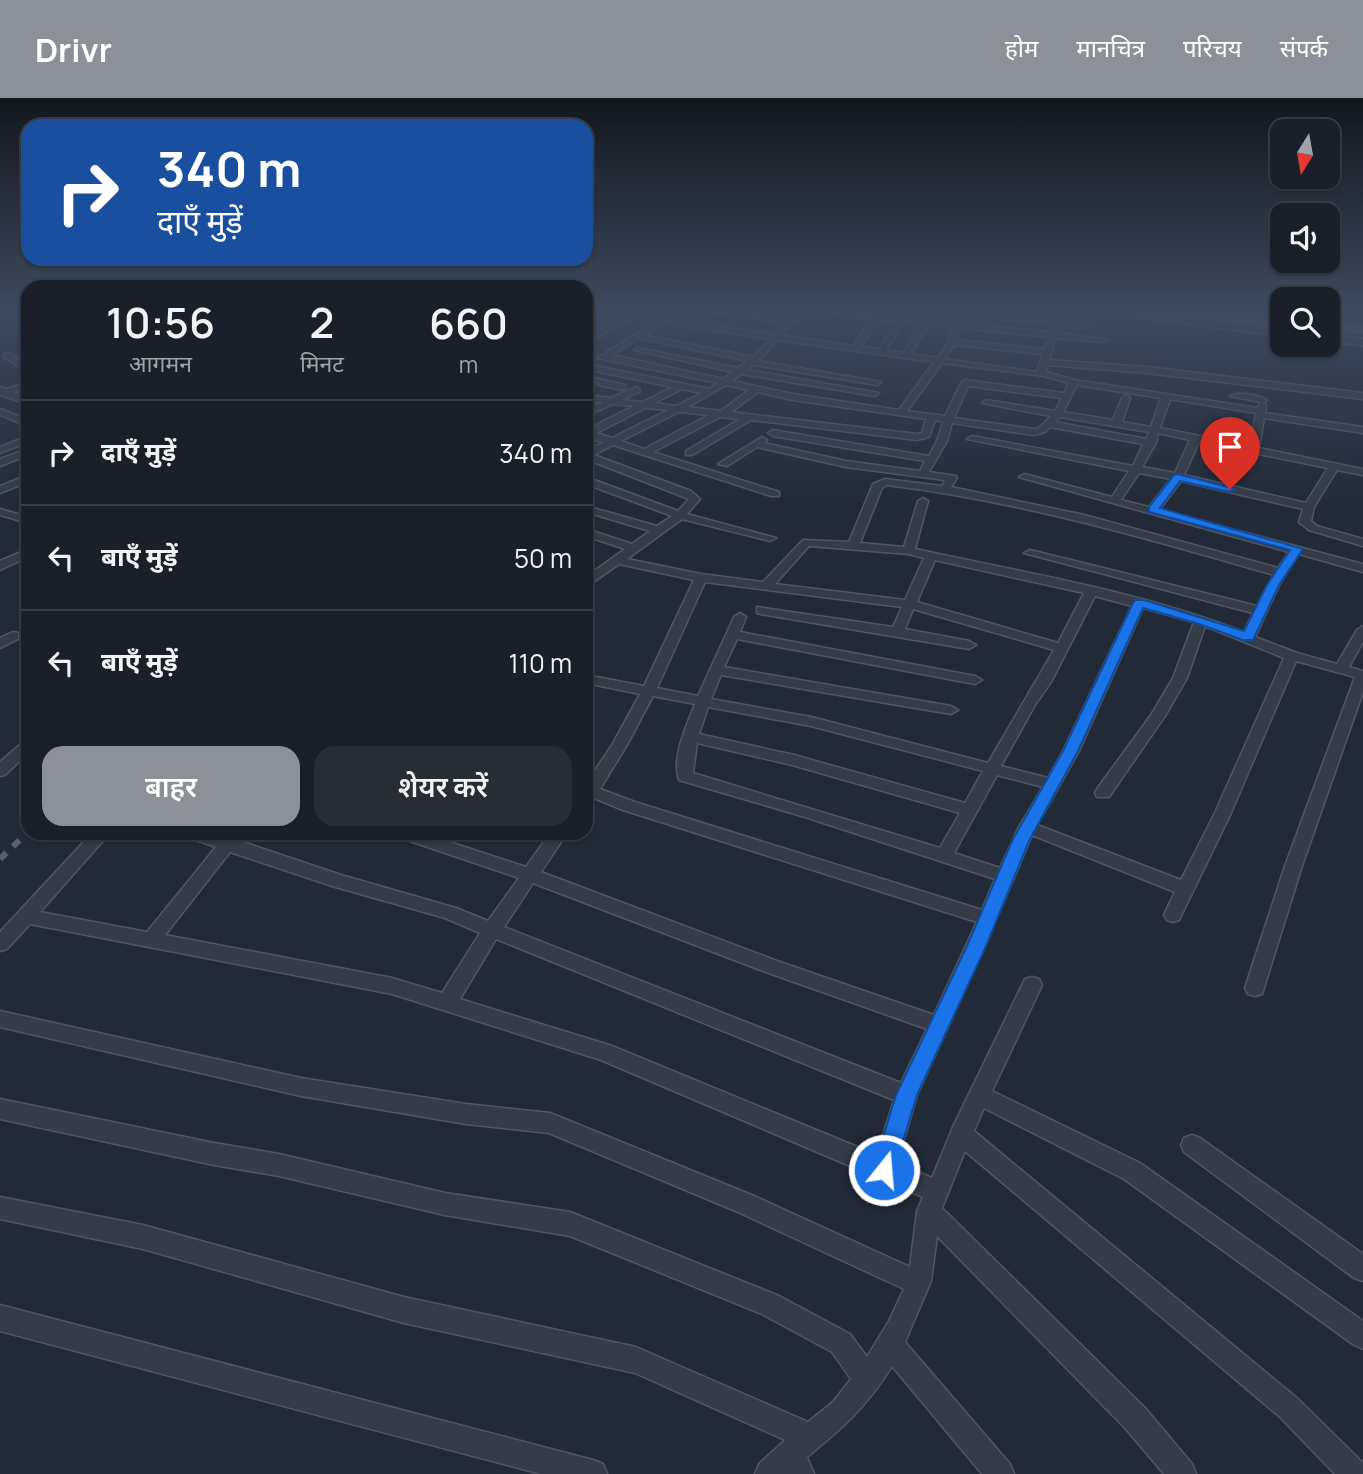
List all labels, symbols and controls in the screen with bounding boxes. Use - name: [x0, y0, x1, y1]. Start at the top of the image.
- text: Drivr: [35, 27, 112, 72]
- text: होम: [1005, 31, 1038, 64]
- text: मानचित्र: [1076, 31, 1145, 64]
- text: परिचय: [1183, 31, 1242, 64]
- text: संपर्क: [1280, 31, 1328, 64]
- north arrow: [1270, 119, 1340, 189]
- map controls: [1270, 119, 1340, 357]
- text: 340 m: [157, 135, 301, 202]
- icon: right: [42, 147, 133, 238]
- text: दाएँ मुड़ें: [157, 199, 243, 243]
- button: sound: [1270, 203, 1340, 273]
- button: search: [1270, 287, 1340, 357]
- text: 10:56: [106, 293, 215, 351]
- text: 2: [310, 293, 334, 351]
- text: 660: [429, 294, 508, 352]
- text: आगमन: [129, 347, 192, 379]
- text: मिनट: [300, 347, 344, 379]
- text: m: [459, 348, 478, 380]
- pin: [1200, 417, 1260, 489]
- icon: arrive: [1211, 428, 1249, 466]
- text: दाएँ मुड़ें: [101, 433, 176, 469]
- icon: right: [42, 434, 80, 472]
- text: 340 m: [499, 435, 572, 471]
- text: बाएँ मुड़ें: [101, 538, 178, 574]
- icon: left: [42, 539, 80, 577]
- text: 50 m: [514, 540, 572, 576]
- text: बाएँ मुड़ें: [101, 643, 178, 679]
- icon: left: [42, 644, 80, 682]
- text: 110 m: [509, 645, 572, 681]
- button: बाहर: [42, 746, 300, 826]
- button: शेयर करें: [314, 746, 572, 826]
- position arrow: [847, 1133, 921, 1207]

